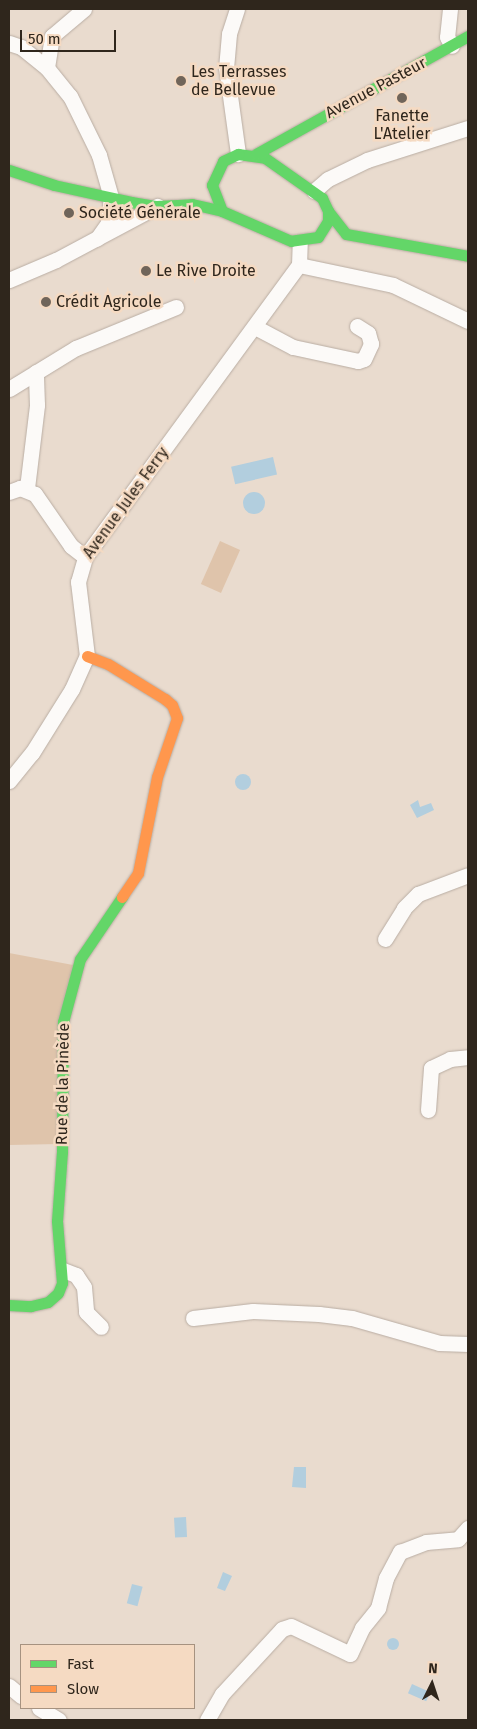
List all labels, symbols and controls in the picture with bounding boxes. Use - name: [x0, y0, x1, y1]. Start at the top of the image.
- scale bar: [22, 20, 119, 52]
- text: 50 m: [28, 30, 61, 48]
- street label: Avenue Pasteur: [322, 53, 430, 123]
- place label: Les Terrasses de Bellevue: [191, 62, 286, 100]
- marker: Les Terrasses de Bellevue: [175, 75, 187, 87]
- marker: Fanette L'Atelier: [396, 92, 408, 104]
- place label: Fanette L'Atelier: [374, 106, 430, 144]
- place label: Société Générale: [79, 203, 201, 223]
- marker: Société Générale: [63, 207, 75, 219]
- place label: Le Rive Droite: [156, 261, 256, 281]
- marker: Le Rive Droite: [140, 265, 152, 277]
- place label: Crédit Agricole: [56, 292, 161, 312]
- marker: Crédit Agricole: [40, 296, 52, 308]
- street label: Avenue Jules Ferry: [79, 444, 173, 562]
- street label: Rue de la Pinède: [52, 1023, 74, 1145]
- legend: [20, 1644, 195, 1709]
- text: Fast: [67, 1655, 94, 1673]
- north arrow: [407, 1659, 457, 1709]
- text: N: [428, 1660, 438, 1677]
- text: Slow: [67, 1680, 99, 1698]

